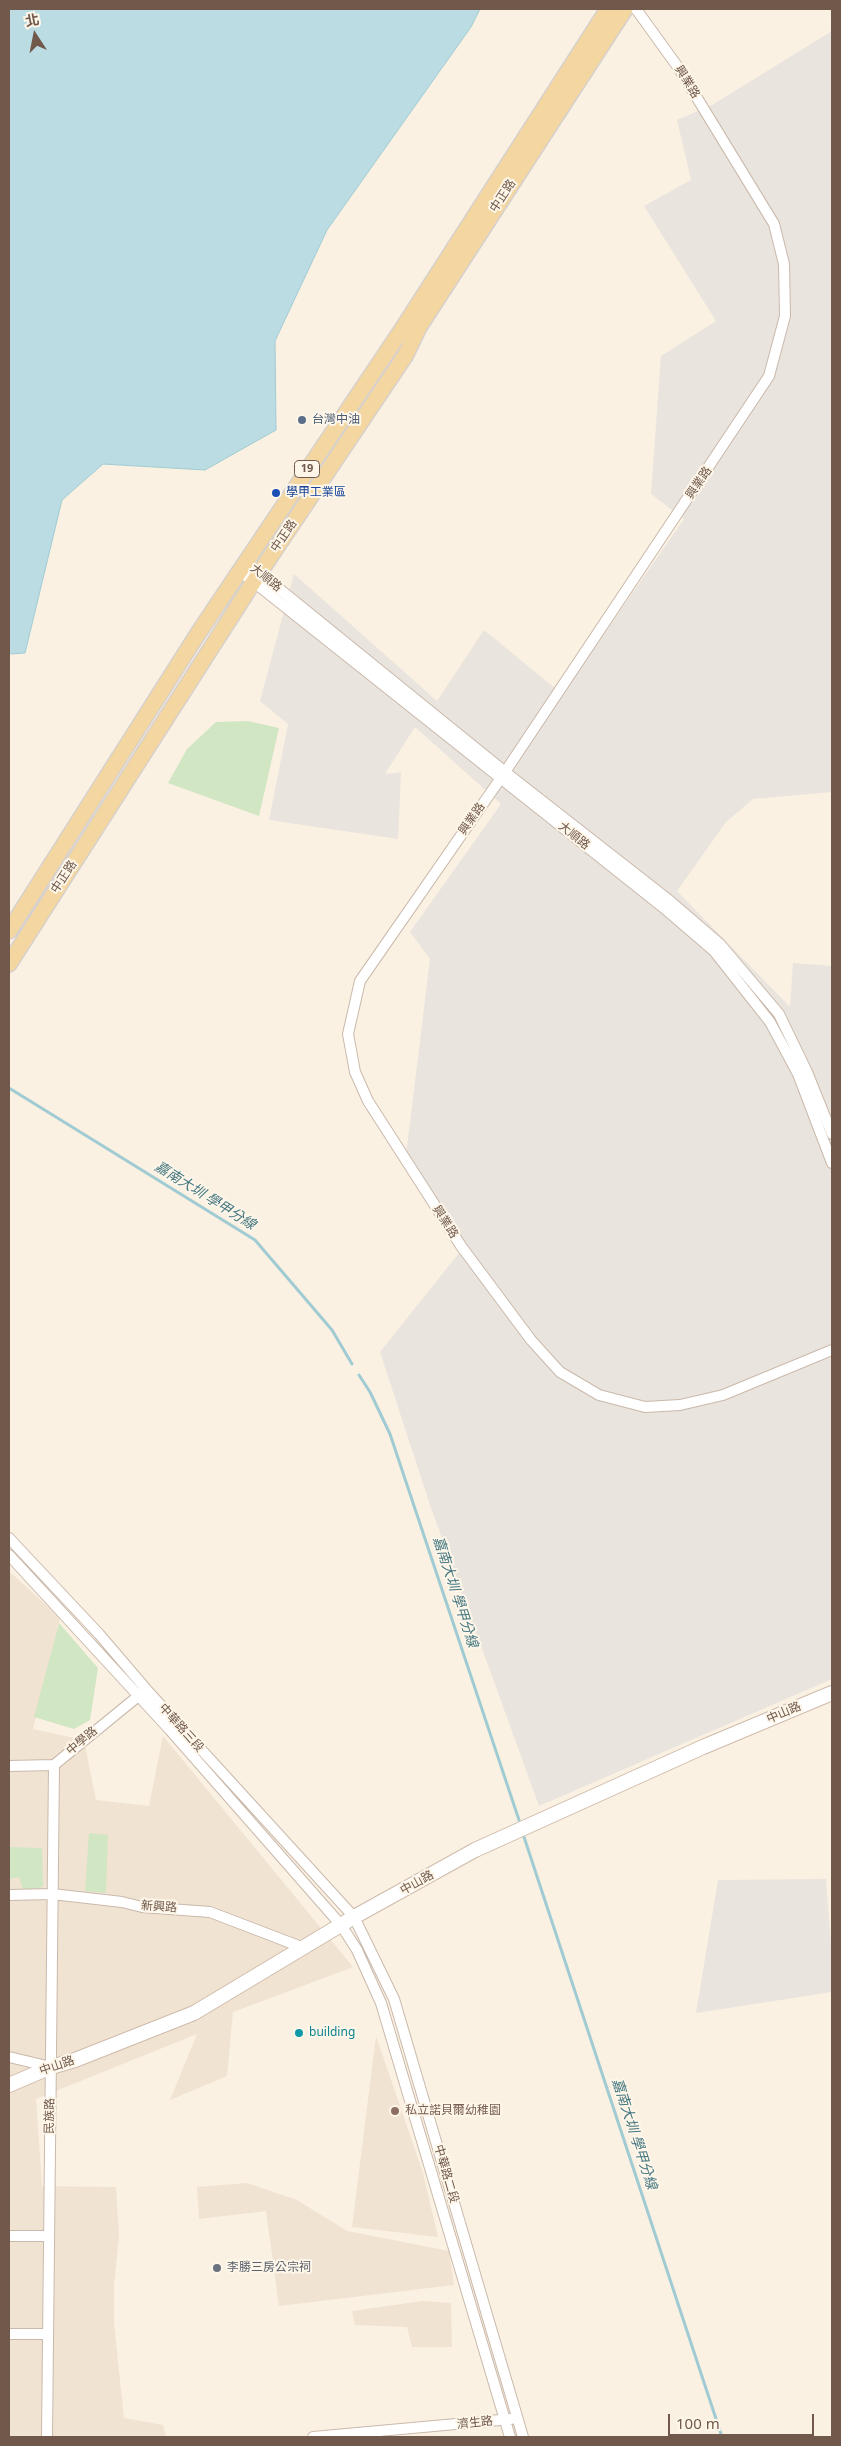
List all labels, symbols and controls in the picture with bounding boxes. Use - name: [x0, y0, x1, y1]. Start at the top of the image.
- text: 北: [23, 9, 41, 30]
- north arrow: [10, 10, 60, 60]
- street label: 興業路: [671, 63, 703, 101]
- street label: 中正路: [487, 177, 519, 215]
- place label: 台灣中油: [312, 413, 360, 427]
- marker: 台灣中油: [296, 414, 308, 426]
- road number: 19: [294, 460, 320, 478]
- street label: 興業路: [683, 464, 715, 502]
- place label: 學甲工業區: [286, 486, 346, 500]
- marker: 學甲工業區: [270, 487, 282, 499]
- street label: 中正路: [268, 517, 300, 555]
- street label: 大順路: [247, 561, 285, 595]
- street label: 興業路: [456, 800, 488, 838]
- street label: 大順路: [555, 819, 593, 853]
- street label: 中正路: [48, 858, 80, 896]
- water label: 嘉南大圳 學甲分線: [152, 1158, 258, 1234]
- street label: 興業路: [429, 1203, 461, 1241]
- water label: 嘉南大圳 學甲分線: [429, 1534, 481, 1650]
- street label: 中山路: [765, 1699, 803, 1727]
- street label: 中華路三段: [156, 1701, 206, 1755]
- street label: 中學路: [64, 1724, 100, 1758]
- street label: 中山路: [398, 1868, 436, 1898]
- street label: 新興路: [141, 1899, 177, 1915]
- place label: building: [309, 2026, 355, 2040]
- marker: building: [293, 2027, 305, 2039]
- street label: 中山路: [38, 2053, 76, 2079]
- water label: 嘉南大圳 學甲分線: [608, 2076, 660, 2192]
- street label: 民族路: [42, 2098, 58, 2134]
- place label: 私立諾貝爾幼稚園: [405, 2104, 501, 2118]
- marker: 私立諾貝爾幼稚園: [389, 2105, 401, 2117]
- street label: 中華路二段: [431, 2143, 461, 2205]
- place label: 李勝三房公宗祠: [227, 2261, 311, 2275]
- marker: 李勝三房公宗祠: [211, 2262, 223, 2274]
- scale bar: [671, 2404, 817, 2436]
- text: 100 m: [676, 2413, 720, 2433]
- street label: 濟生路: [456, 2414, 494, 2432]

